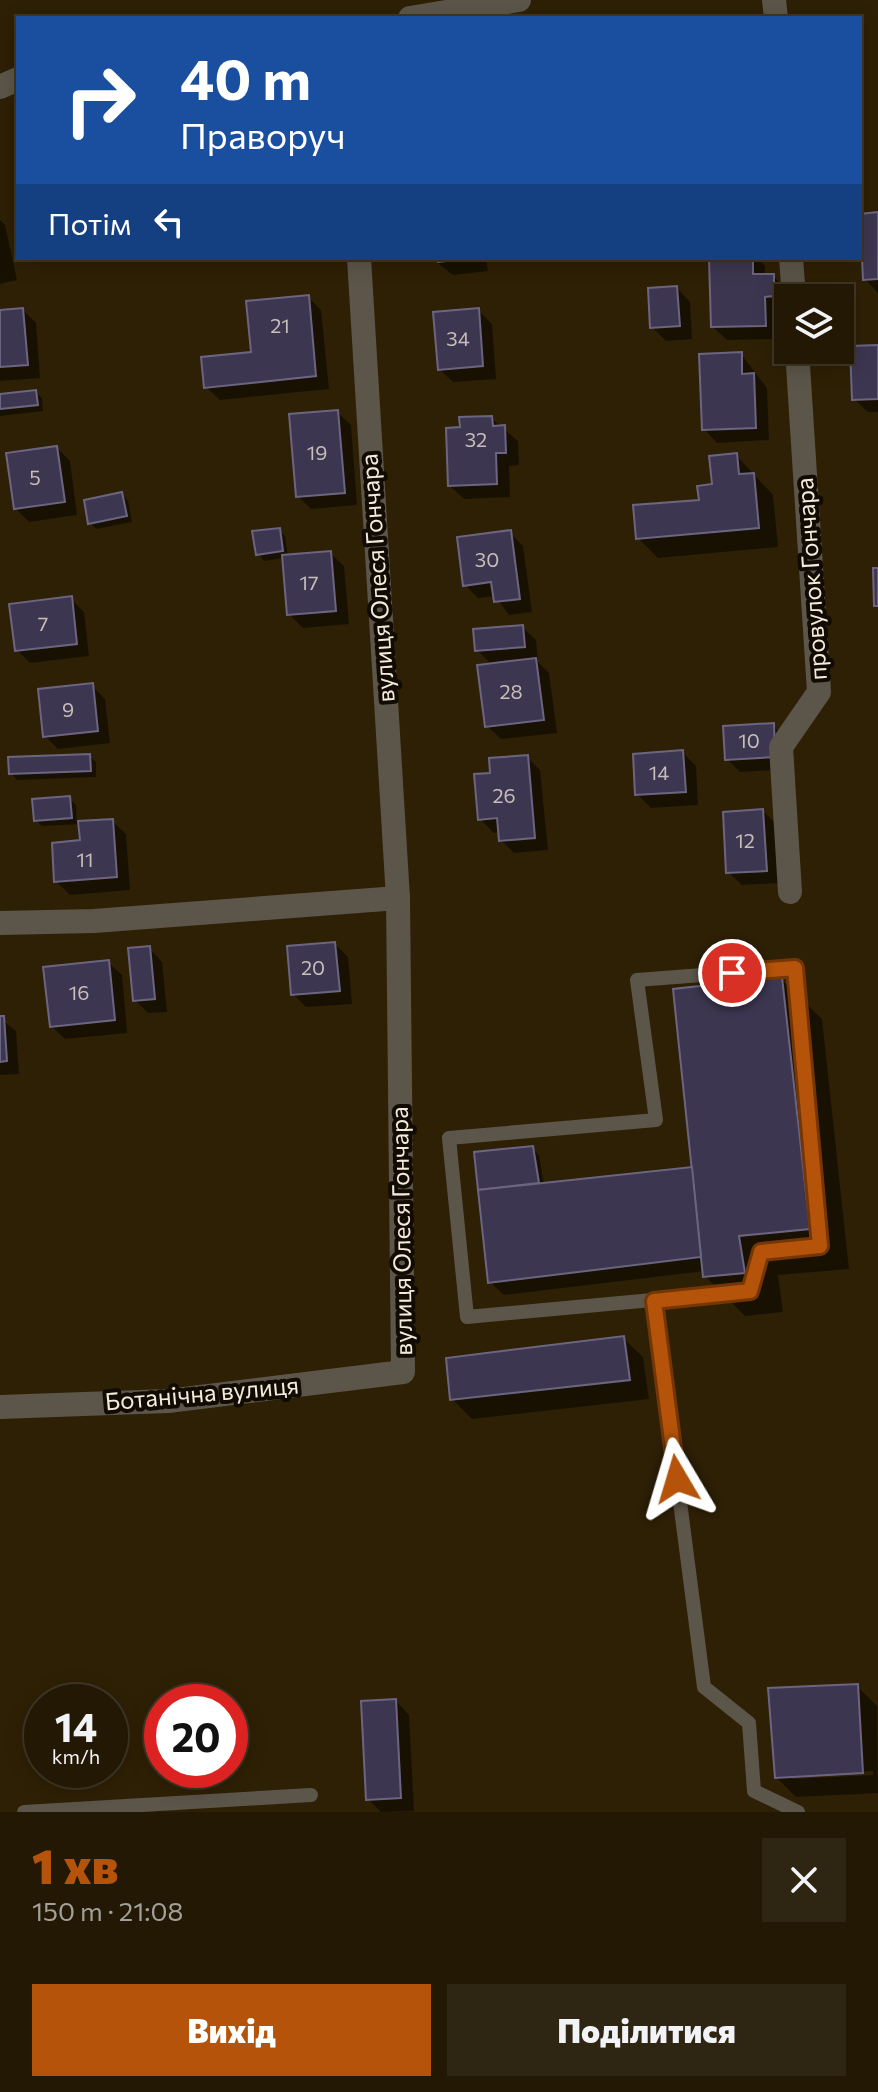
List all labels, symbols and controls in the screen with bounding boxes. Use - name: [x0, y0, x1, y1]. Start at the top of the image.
- text: 40 m: [180, 43, 311, 112]
- icon: right: [48, 48, 152, 152]
- text: Праворуч: [180, 112, 346, 156]
- icon: left: [147, 200, 191, 244]
- text: Потім: [48, 204, 131, 241]
- map controls: [774, 284, 854, 364]
- button: layers: [774, 284, 854, 364]
- house number: 21: [270, 313, 290, 337]
- house number: 34: [446, 326, 470, 350]
- house number: 32: [465, 427, 487, 451]
- house number: 19: [307, 440, 327, 464]
- street label: вулиця Олеся Гончара: [353, 453, 400, 703]
- house number: 5: [29, 465, 41, 489]
- street label: провулок Гончара: [789, 477, 832, 682]
- house number: 30: [475, 547, 499, 571]
- house number: 17: [299, 570, 319, 594]
- house number: 7: [38, 611, 48, 635]
- house number: 28: [499, 679, 523, 703]
- house number: 9: [62, 697, 74, 721]
- house number: 10: [738, 728, 760, 752]
- house number: 14: [649, 760, 669, 784]
- house number: 26: [492, 783, 516, 807]
- house number: 12: [735, 828, 755, 852]
- house number: 11: [76, 847, 94, 871]
- pin: [698, 939, 766, 1007]
- icon: arrive: [710, 951, 754, 995]
- house number: 20: [301, 955, 325, 979]
- house number: 16: [69, 980, 89, 1004]
- street label: вулиця Олеся Гончара: [384, 1106, 417, 1356]
- street label: Ботанічна вулиця: [104, 1370, 300, 1415]
- position arrow: [635, 1437, 719, 1521]
- speed limit sign: 20: [144, 1684, 248, 1788]
- text: 14: [55, 1701, 97, 1750]
- text: km/h: [52, 1744, 100, 1768]
- text: 1 хв: [32, 1835, 118, 1894]
- button: close: [762, 1838, 846, 1922]
- text: 150 m · 21:08: [32, 1895, 183, 1926]
- button: Вихід: [32, 1984, 431, 2076]
- button: Поділитися: [447, 1984, 846, 2076]

